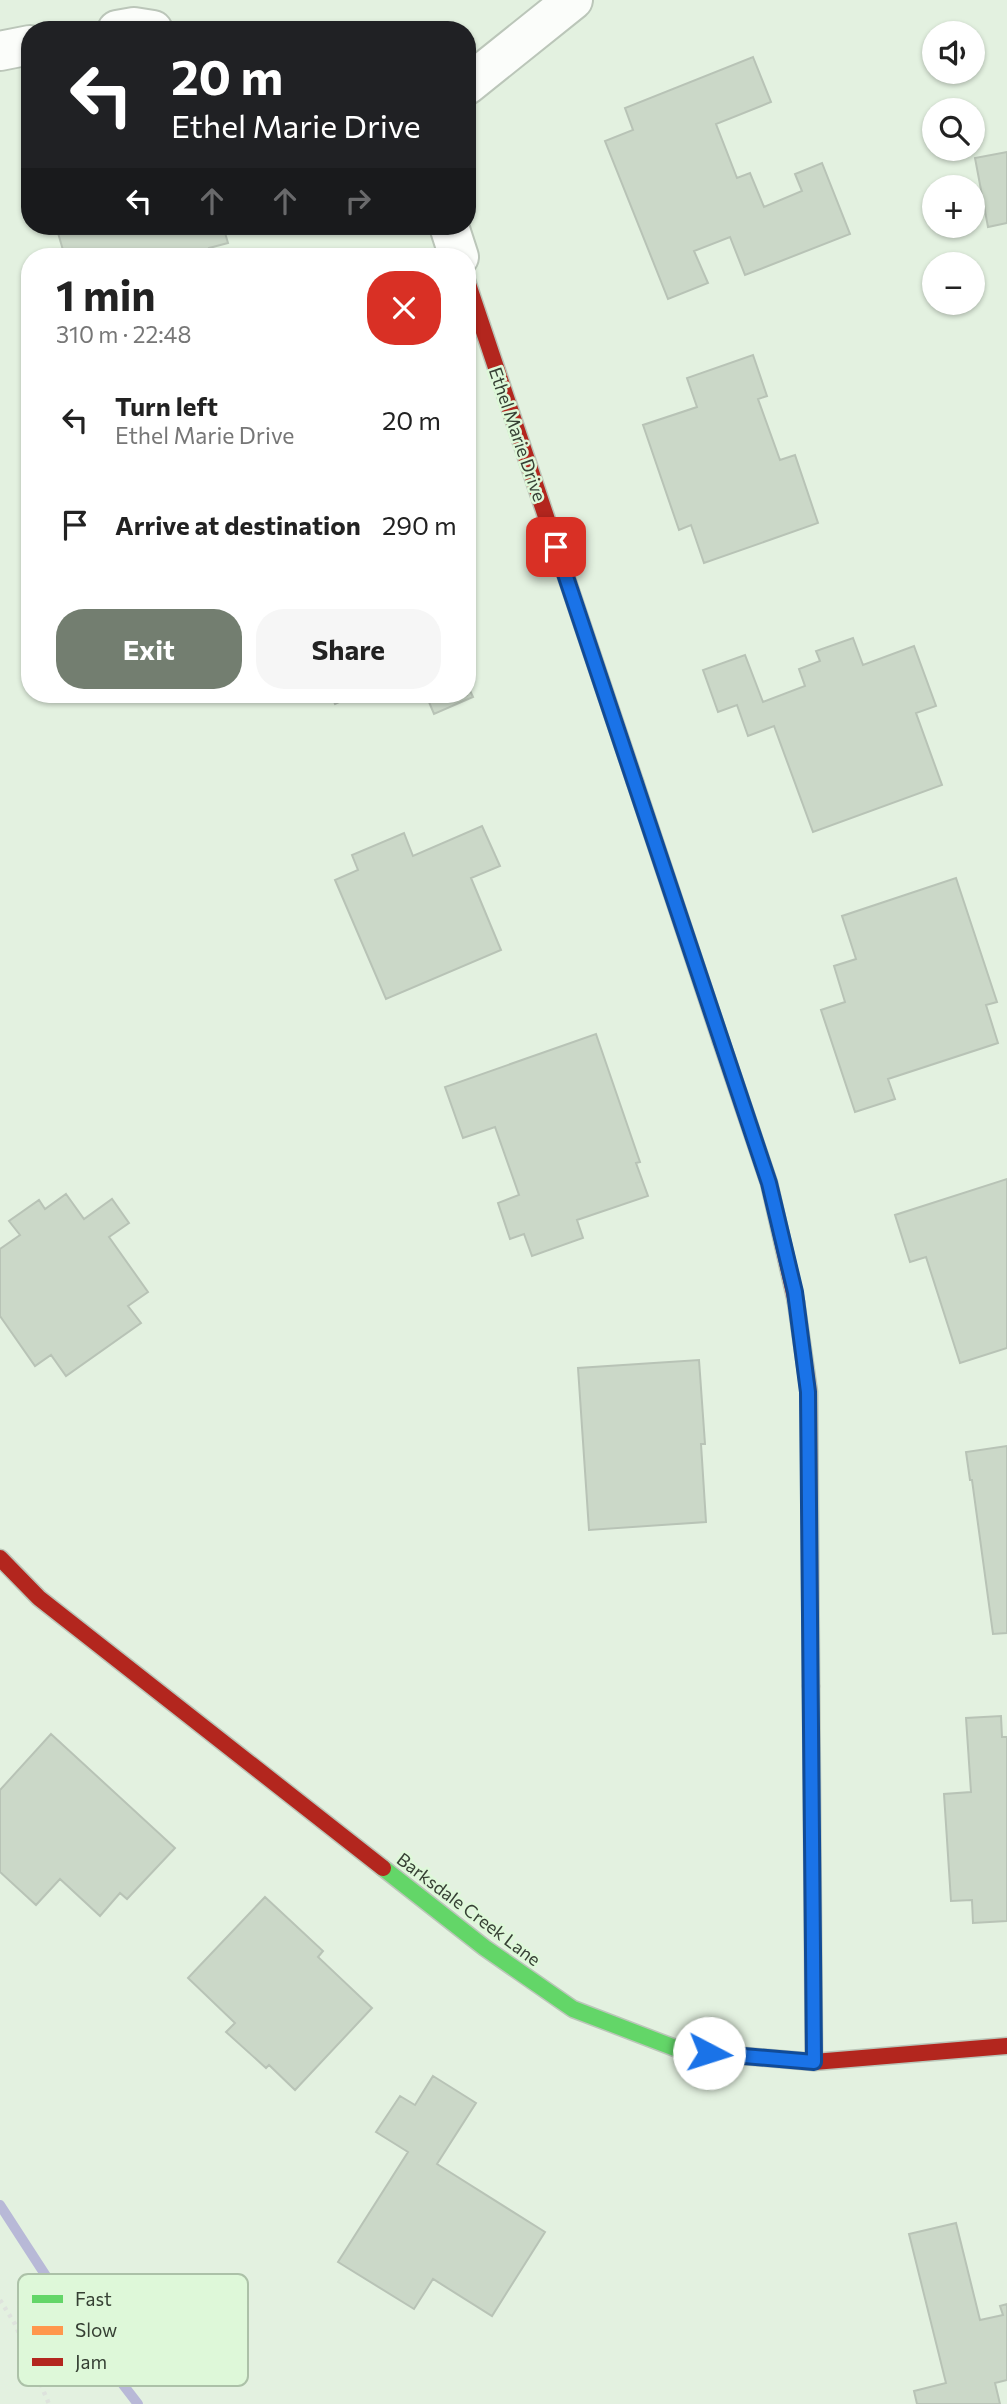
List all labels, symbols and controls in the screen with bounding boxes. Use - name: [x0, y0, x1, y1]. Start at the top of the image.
- map controls: [922, 21, 985, 315]
- button: sound: [922, 21, 985, 84]
- text: 20 m: [171, 45, 283, 105]
- icon: left: [56, 49, 147, 140]
- button: search: [922, 98, 985, 161]
- text: Ethel Marie Drive: [171, 105, 421, 145]
- button: +: [922, 175, 985, 238]
- icon: left: [120, 182, 158, 220]
- icon: ahead: [193, 182, 231, 220]
- icon: ahead: [266, 182, 304, 220]
- icon: right: [339, 182, 377, 220]
- button: −: [922, 252, 985, 315]
- text: 1 min: [56, 268, 156, 320]
- button: close: [367, 271, 441, 345]
- text: 310 m · 22:48: [56, 320, 191, 348]
- street label: Ethel Marie Drive: [485, 364, 551, 504]
- text: Turn left: [115, 390, 218, 421]
- icon: left: [56, 401, 94, 439]
- text: 20 m: [382, 404, 441, 435]
- text: Ethel Marie Drive: [115, 421, 294, 449]
- icon: arrive: [56, 506, 94, 544]
- text: Arrive at destination: [115, 509, 361, 540]
- text: 290 m: [382, 509, 457, 540]
- pin: [526, 517, 586, 577]
- icon: arrive: [537, 528, 575, 566]
- button: Exit: [56, 609, 242, 689]
- button: Share: [256, 609, 441, 689]
- street label: Barksdale Creek Lane: [393, 1848, 545, 1970]
- position arrow: [672, 2016, 746, 2090]
- legend: [18, 2274, 248, 2386]
- text: Fast: [75, 2287, 112, 2310]
- text: Slow: [75, 2318, 117, 2341]
- text: Jam: [75, 2350, 107, 2373]

